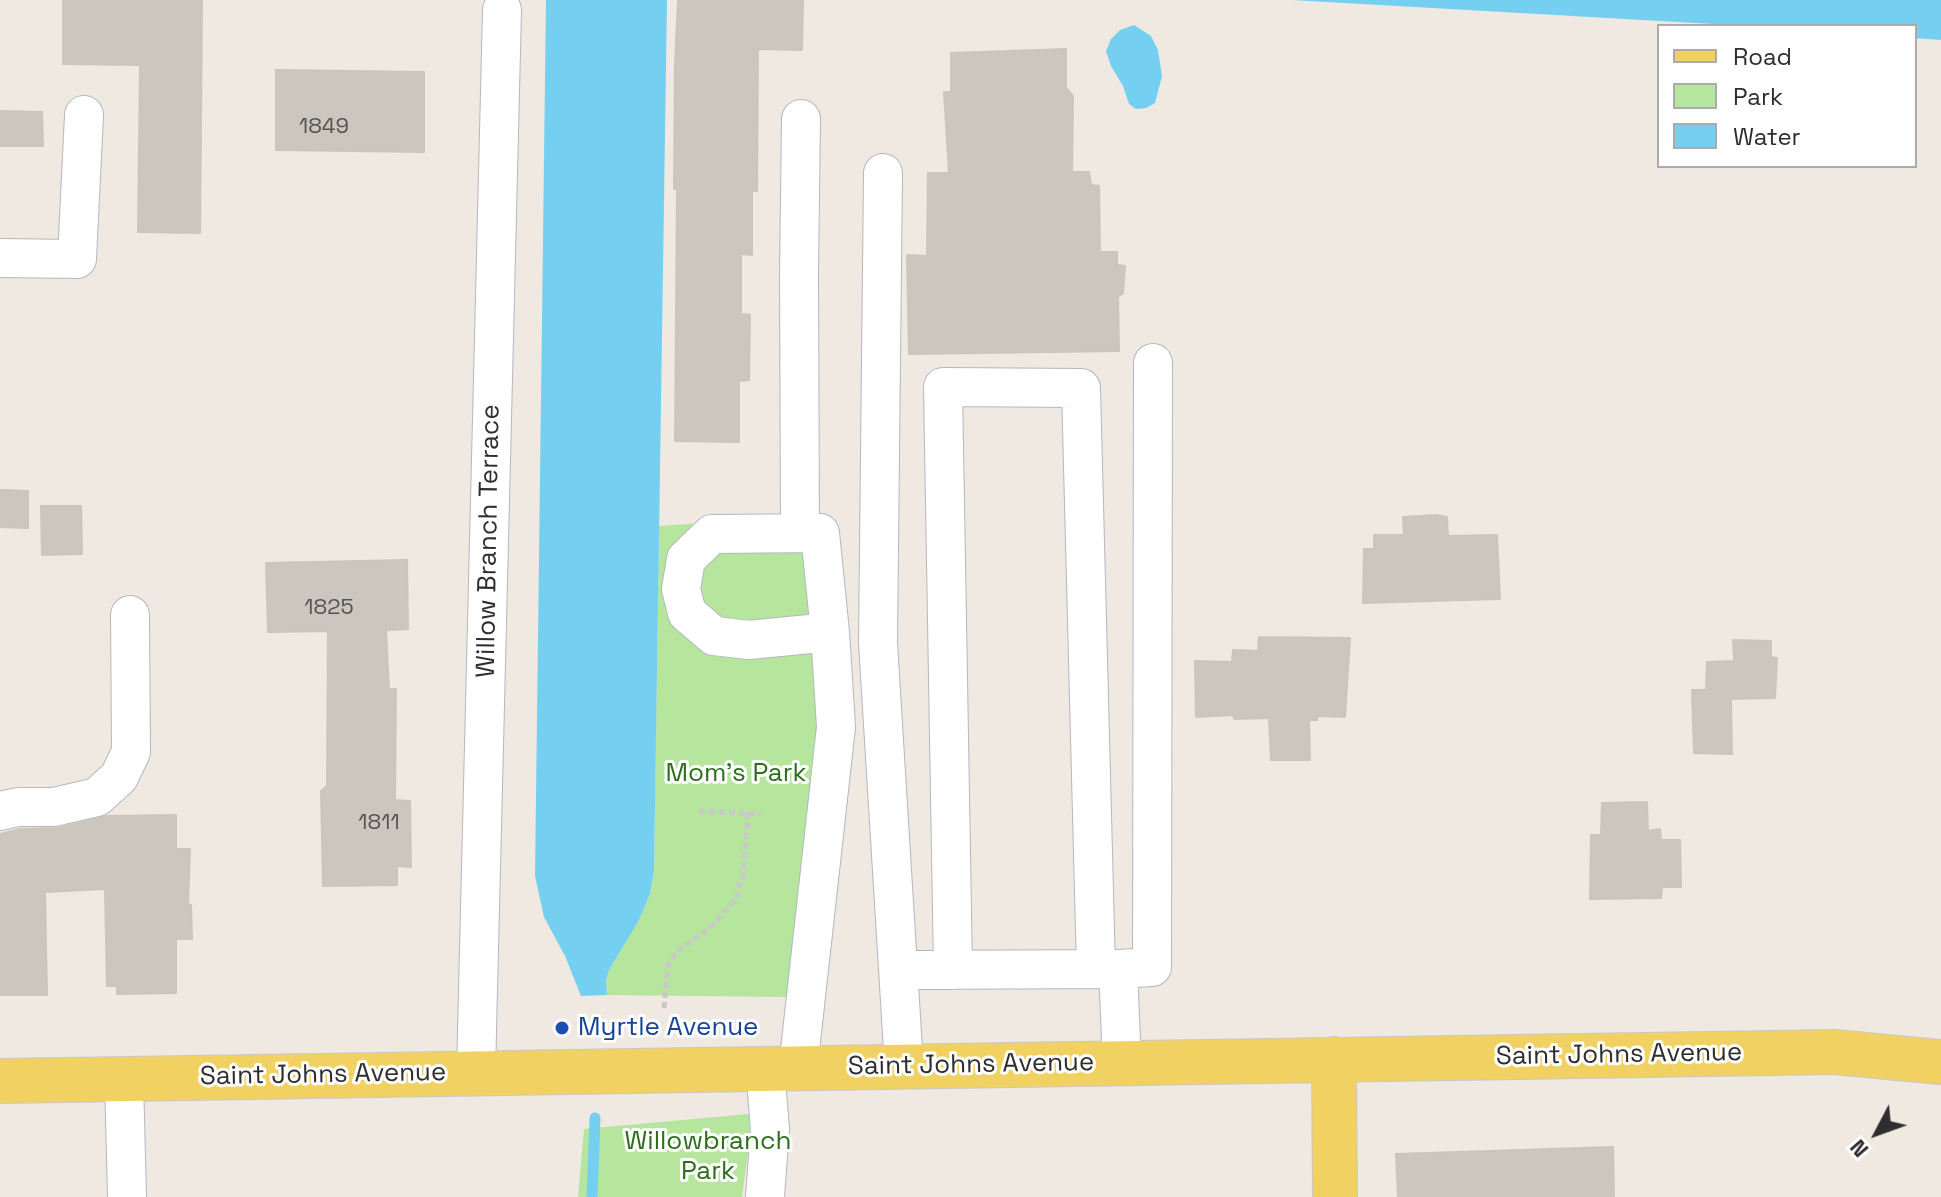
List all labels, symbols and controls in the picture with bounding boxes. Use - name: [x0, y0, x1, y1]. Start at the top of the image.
- legend: [1657, 24, 1917, 168]
- text: Road: [1733, 41, 1792, 72]
- text: Park: [1733, 81, 1783, 112]
- house number: 1849: [299, 114, 349, 140]
- text: Water: [1733, 121, 1801, 152]
- street label: Willow Branch Terrace: [471, 404, 507, 678]
- house number: 1825: [304, 595, 354, 621]
- park label: Mom's Park: [665, 758, 807, 790]
- house number: 1811: [358, 810, 400, 836]
- place label: Myrtle Avenue: [578, 1012, 758, 1044]
- marker: Myrtle Avenue: [553, 1019, 571, 1037]
- street label: Saint Johns Avenue: [1496, 1037, 1742, 1073]
- street label: Saint Johns Avenue: [848, 1047, 1094, 1083]
- street label: Saint Johns Avenue: [200, 1057, 446, 1093]
- north arrow: [1837, 1093, 1917, 1173]
- park label: Willowbranch Park: [625, 1126, 791, 1188]
- text: N: [1843, 1134, 1874, 1163]

